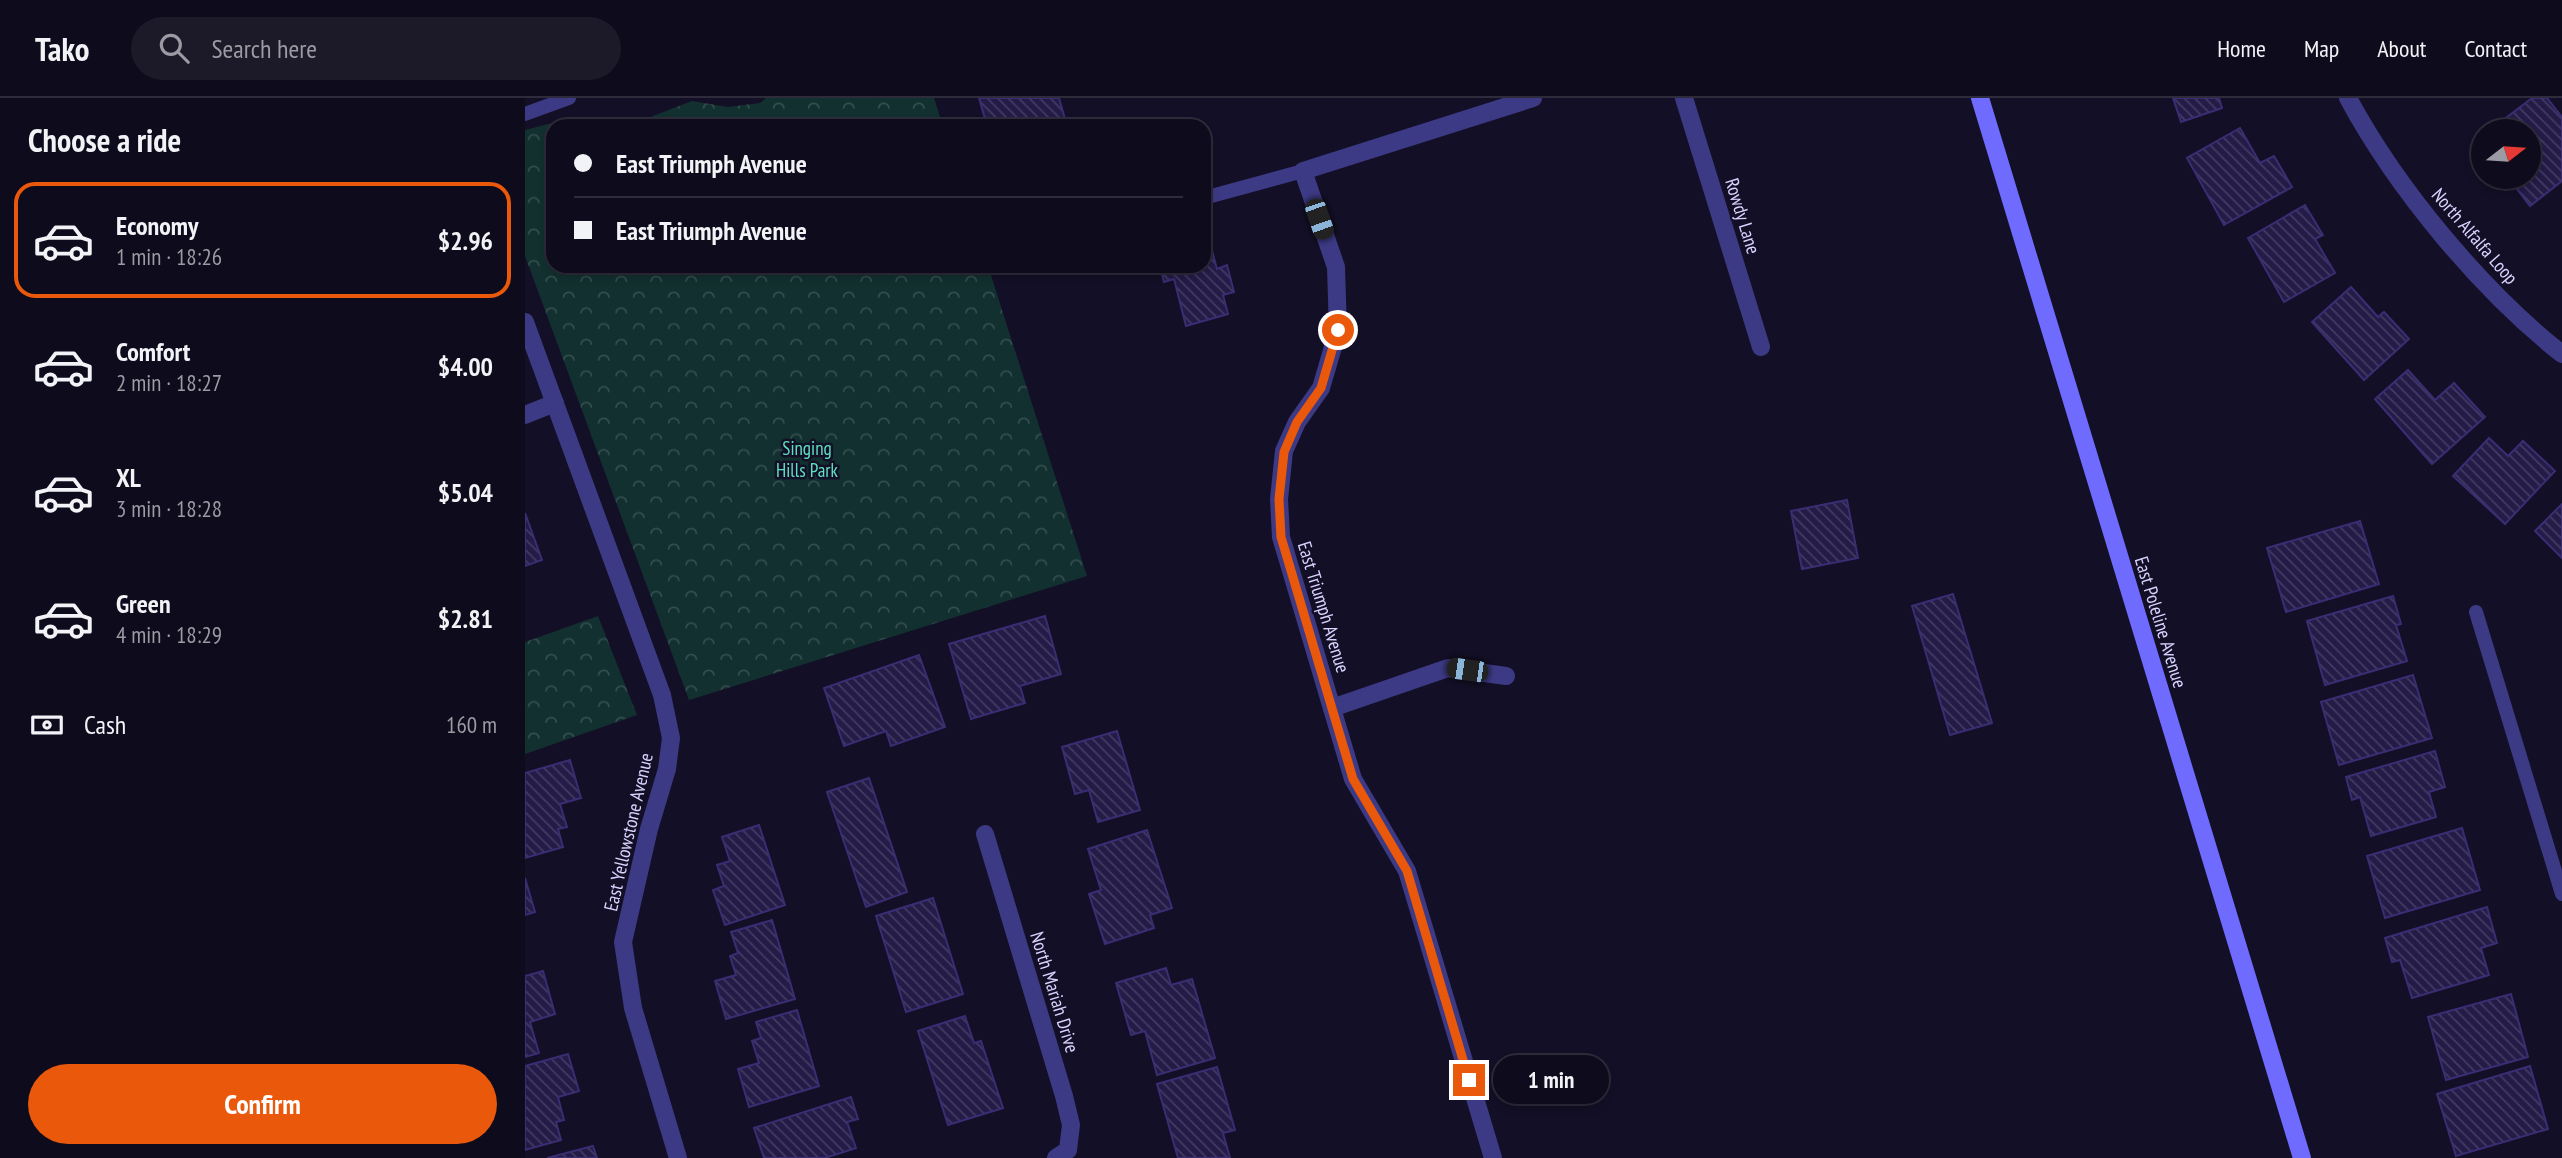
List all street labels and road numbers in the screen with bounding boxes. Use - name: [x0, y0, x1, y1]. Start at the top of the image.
- street label: Rowdy Lane: [1720, 175, 1766, 257]
- street label: North Alfalfa Loop: [2427, 183, 2523, 289]
- street label: East Triumph Avenue: [1293, 538, 1355, 676]
- street label: East Poleline Avenue: [2130, 553, 2192, 691]
- street label: East Yellowstone Avenue: [598, 750, 658, 913]
- street label: North Mariah Drive: [1025, 929, 1085, 1056]

